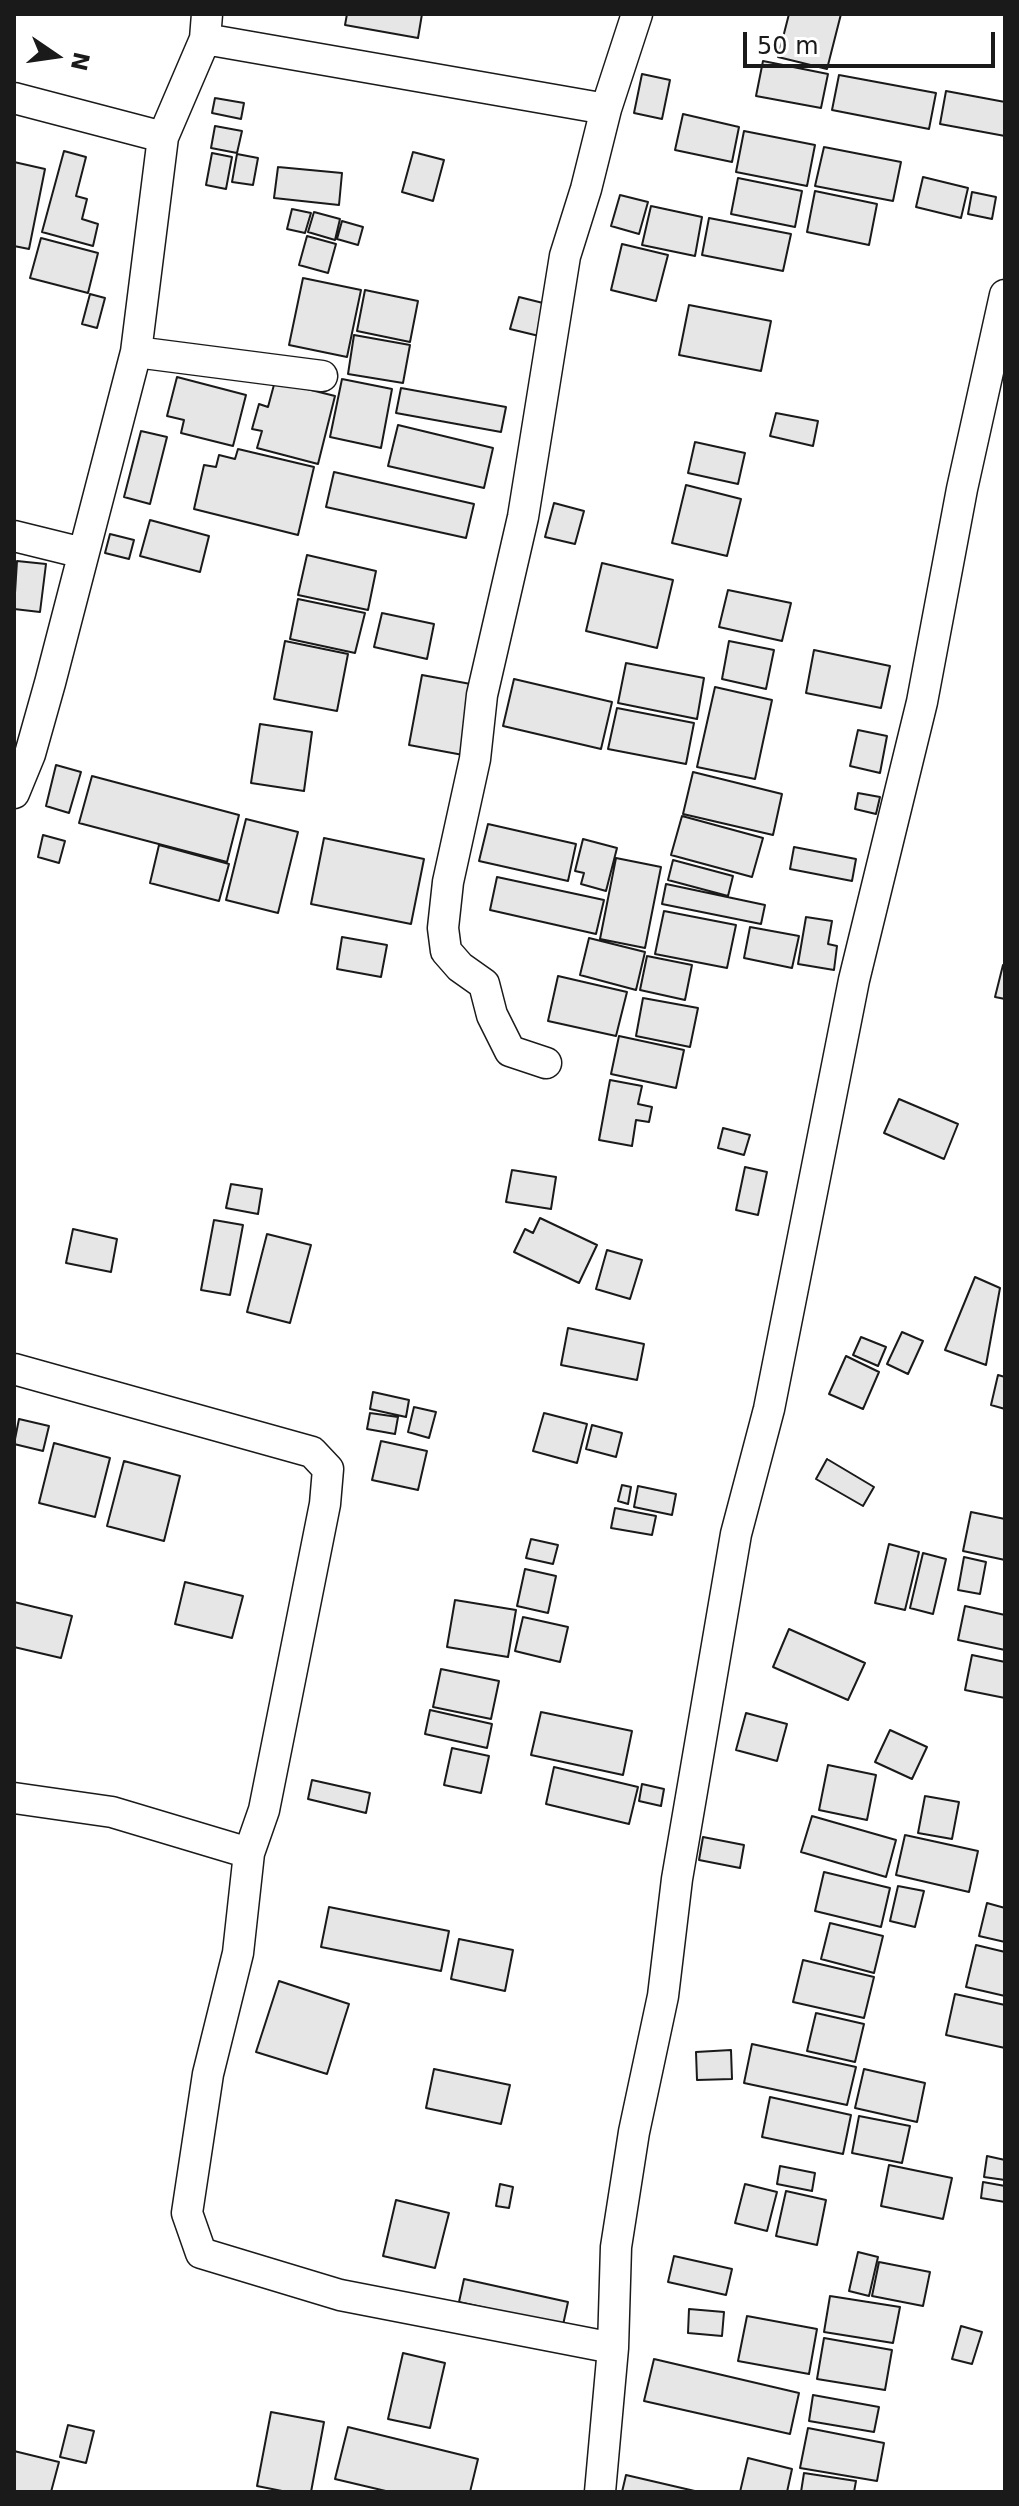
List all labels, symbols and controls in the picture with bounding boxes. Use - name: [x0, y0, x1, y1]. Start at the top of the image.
- north arrow: [16, 16, 96, 96]
- scale bar: [747, 16, 999, 66]
- text: 50 m: [757, 32, 819, 60]
- text: N: [66, 50, 94, 73]

